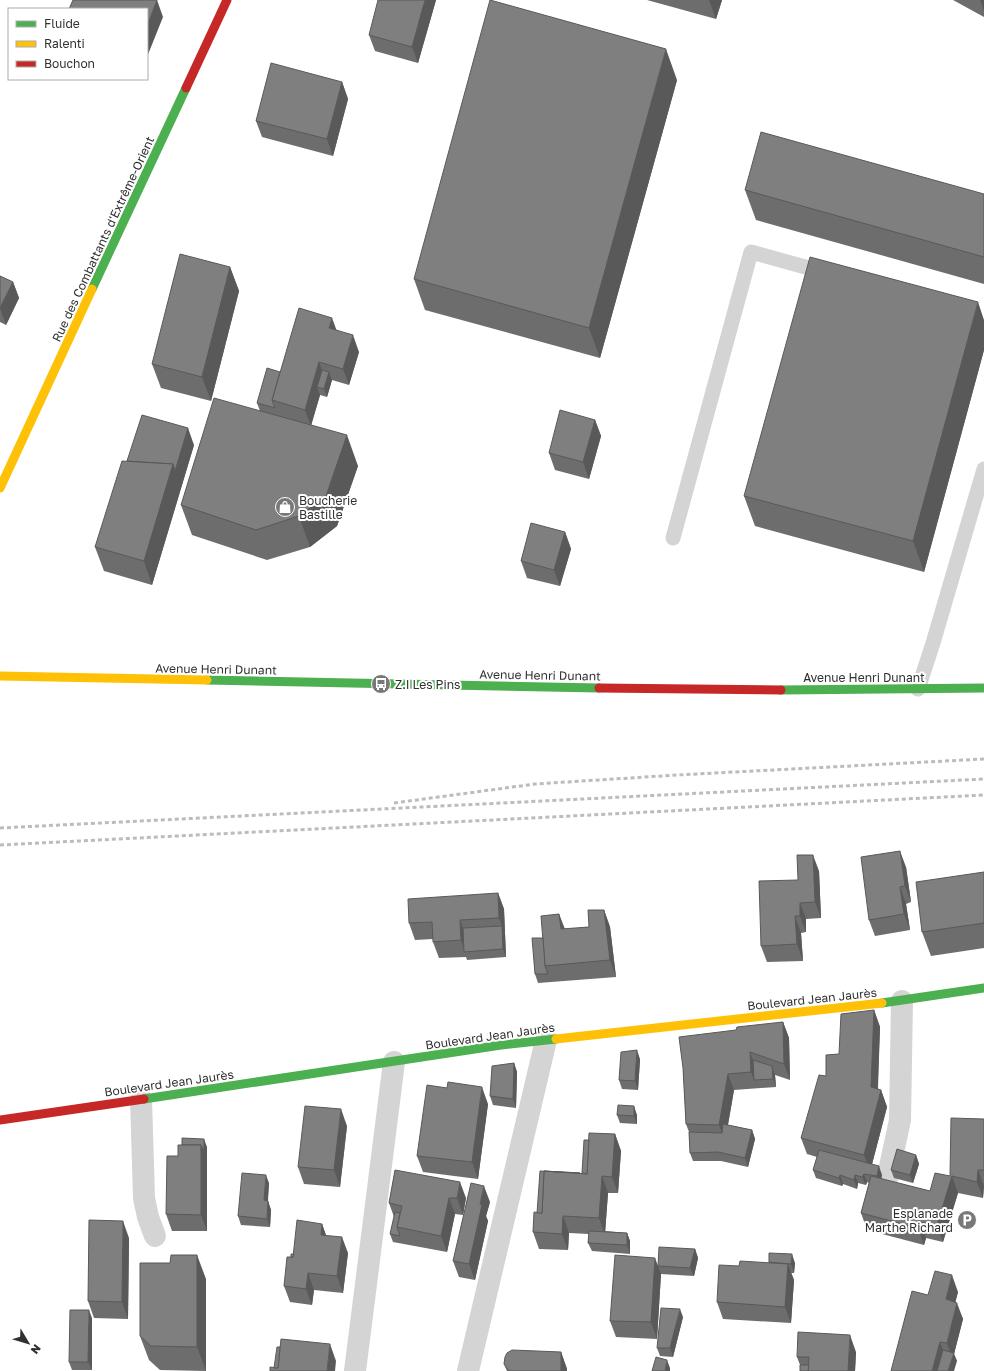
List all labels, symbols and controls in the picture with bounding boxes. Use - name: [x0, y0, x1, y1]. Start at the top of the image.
- legend: [8, 8, 148, 80]
- text: Fluide: [44, 16, 80, 31]
- text: Ralenti: [44, 36, 85, 51]
- text: Bouchon: [44, 56, 95, 71]
- street label: Rue des Combattants d'Extrême-Orient: [49, 134, 157, 344]
- place label: Boucherie Bastille: [299, 493, 357, 522]
- shop icon: Boucherie Bastille: [274, 496, 296, 518]
- street label: Avenue Henri Dunant: [155, 660, 277, 678]
- street label: Avenue Henri Dunant: [479, 666, 601, 684]
- street label: Avenue Henri Dunant: [803, 670, 925, 685]
- bus stop icon: Z.I Les Pins: [370, 673, 392, 695]
- place label: Z.I Les Pins: [395, 677, 460, 692]
- street label: Boulevard Jean Jaurès: [746, 985, 878, 1013]
- street label: Boulevard Jean Jaurès: [424, 1019, 556, 1053]
- street label: Boulevard Jean Jaurès: [103, 1066, 235, 1100]
- place label: Esplanade Marthe Richard: [865, 1206, 953, 1235]
- parking icon: Esplanade Marthe Richard: [956, 1209, 978, 1231]
- north arrow: [8, 1323, 48, 1363]
- text: N: [29, 1342, 44, 1357]

